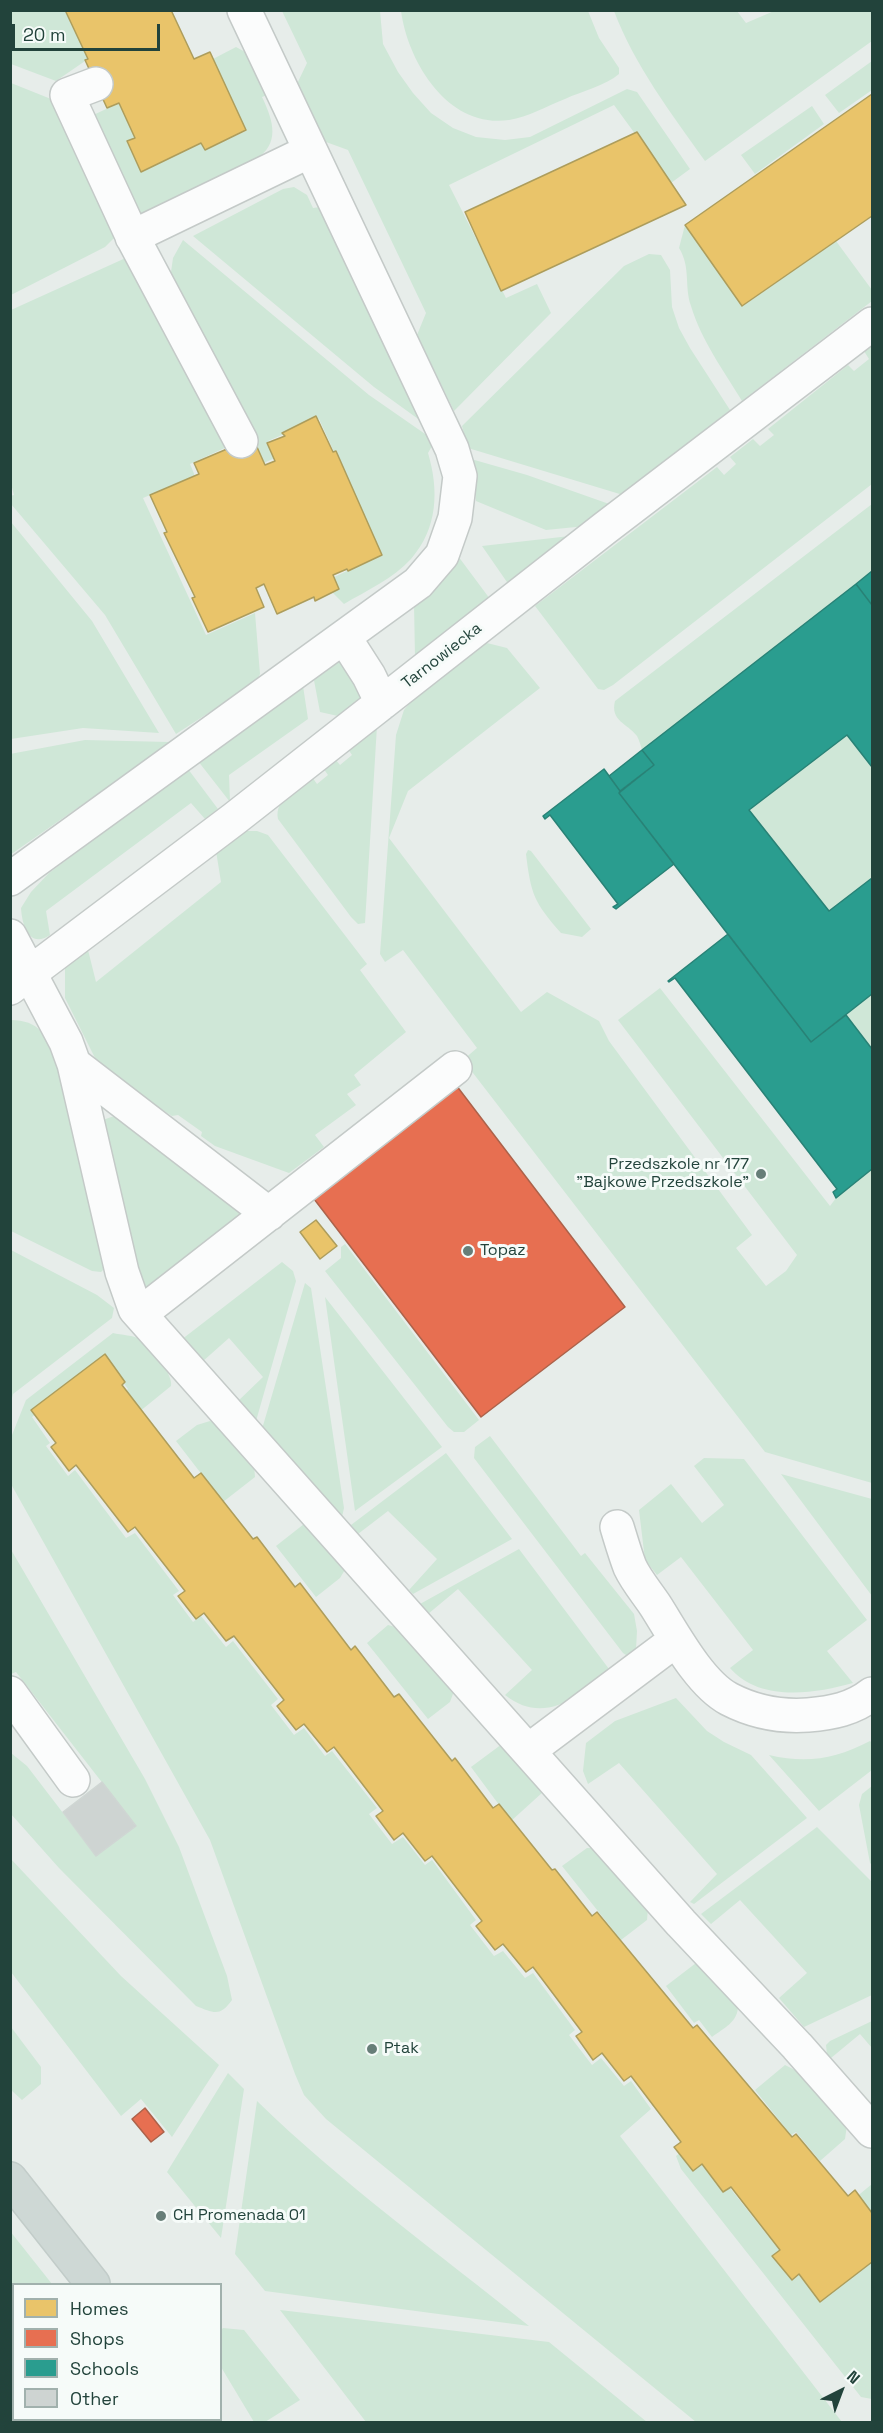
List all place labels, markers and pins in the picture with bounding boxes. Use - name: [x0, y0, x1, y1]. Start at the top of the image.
- place label: Przedszkole nr 177 "Bajkowe Przedszkole": [576, 1155, 749, 1193]
- marker: Przedszkole nr 177 "Bajkowe Przedszkole": [754, 1167, 768, 1181]
- place label: Topaz: [480, 1241, 526, 1261]
- marker: Topaz: [461, 1244, 475, 1258]
- place label: Ptak: [384, 2039, 419, 2059]
- marker: Ptak: [365, 2042, 379, 2056]
- place label: CH Promenada 01: [173, 2206, 306, 2226]
- marker: CH Promenada 01: [154, 2209, 168, 2223]

